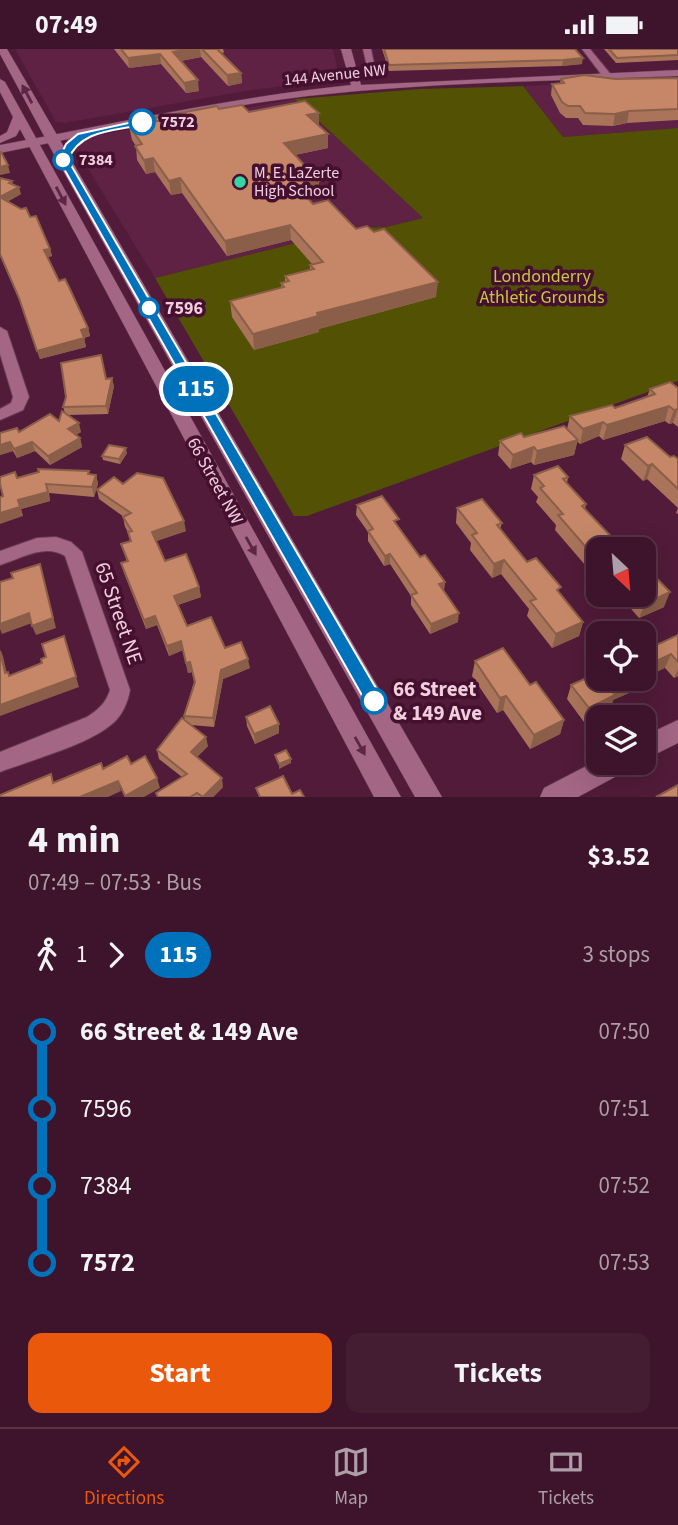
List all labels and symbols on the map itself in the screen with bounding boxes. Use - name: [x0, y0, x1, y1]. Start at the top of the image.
- street label: 144 Avenue NW: [283, 59, 388, 91]
- one-way arrow: [21, 84, 33, 104]
- marker: 7572: [129, 109, 155, 135]
- place label: 7572: [161, 111, 195, 133]
- place label: 7384: [79, 149, 113, 171]
- marker: 7384: [53, 150, 73, 170]
- place label: M. E. LaZerte High School: [254, 162, 339, 202]
- marker: M. E. LaZerte High School: [232, 174, 248, 190]
- one-way arrow: [55, 187, 67, 206]
- park label: Londonderry Athletic Grounds: [479, 264, 605, 310]
- place label: 7596: [165, 296, 203, 321]
- marker: 7596: [139, 298, 159, 318]
- line badge: 115: [156, 366, 236, 412]
- street label: 66 Street NW: [181, 433, 249, 529]
- one-way arrow: [245, 536, 256, 556]
- north arrow: [586, 537, 656, 607]
- street label: 65 Street NE: [87, 558, 151, 668]
- place label: 66 Street & 149 Ave: [393, 674, 482, 728]
- marker: 66 Street & 149 Ave: [361, 688, 387, 714]
- one-way arrow: [353, 736, 365, 756]

